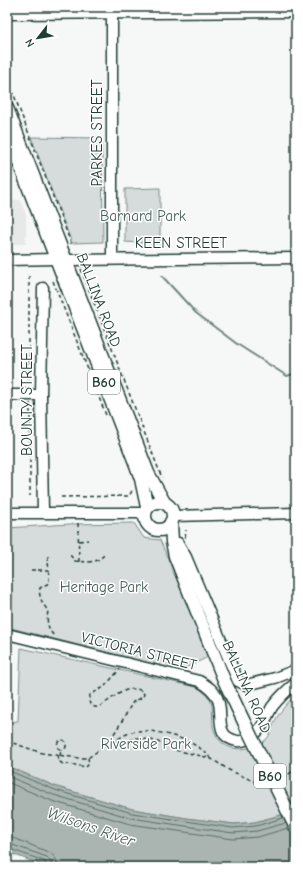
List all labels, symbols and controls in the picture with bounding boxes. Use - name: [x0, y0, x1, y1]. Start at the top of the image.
- north arrow: [18, 18, 58, 58]
- text: N: [22, 36, 37, 49]
- street label: PARKES STREET: [88, 79, 106, 187]
- park label: Barnard Park: [100, 207, 187, 225]
- street label: KEEN STREET: [135, 234, 227, 252]
- street label: BALLINA ROAD: [73, 250, 125, 350]
- street label: BOUNTY STREET: [18, 344, 36, 456]
- road number: B60: [88, 370, 120, 394]
- park label: Heritage Park: [60, 578, 149, 596]
- street label: VICTORIA STREET: [79, 628, 199, 674]
- street label: BALLINA ROAD: [219, 638, 275, 736]
- park label: Riverside Park: [101, 735, 192, 753]
- road number: B60: [254, 764, 286, 788]
- water label: Wilsons River: [45, 804, 138, 851]

